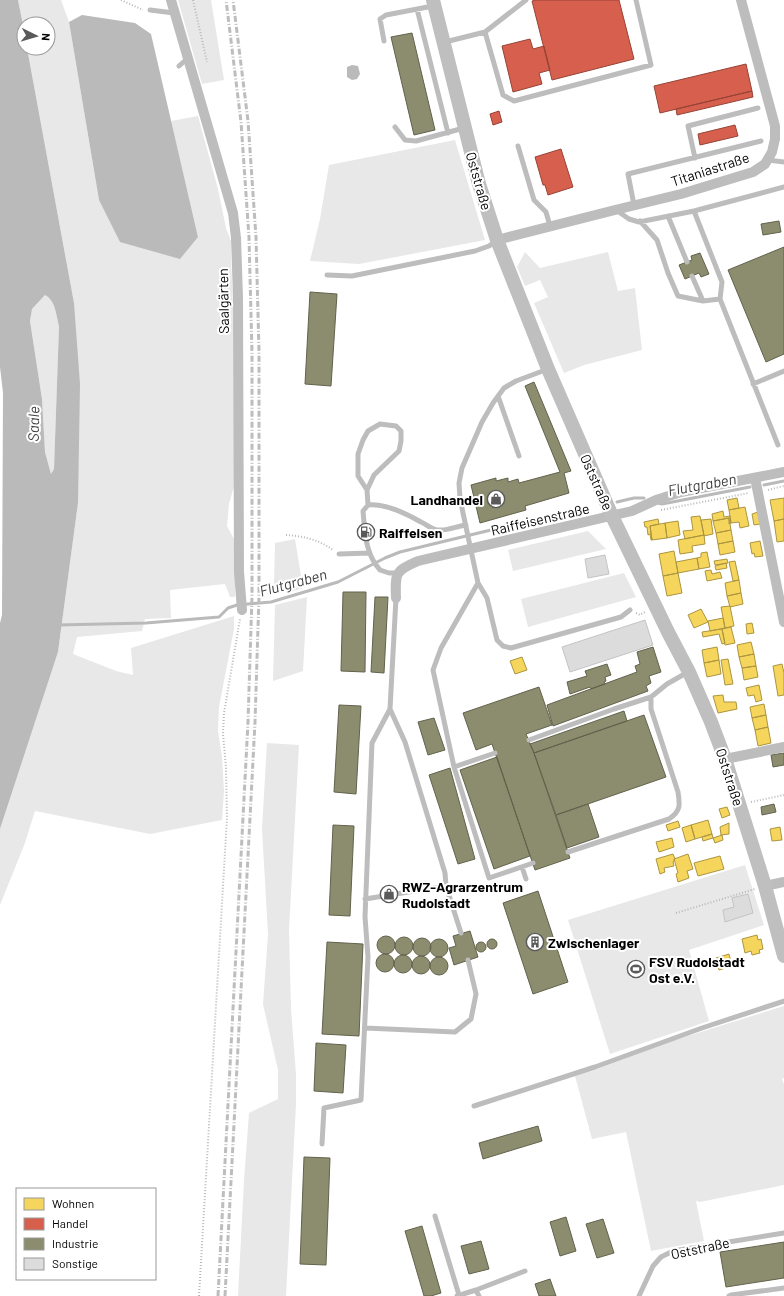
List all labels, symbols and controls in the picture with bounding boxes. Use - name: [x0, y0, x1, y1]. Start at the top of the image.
- north arrow: [16, 16, 56, 56]
- text: N: [40, 33, 53, 41]
- street label: Titaniastraße: [669, 148, 751, 190]
- street label: Oststraße: [463, 150, 495, 212]
- street label: Saalgärten: [214, 268, 232, 334]
- water label: Saale: [24, 406, 42, 442]
- street label: Oststraße: [577, 451, 617, 513]
- water label: Flutgraben: [667, 469, 738, 499]
- shop icon: Landhandel: [486, 489, 506, 509]
- place label: Landhandel: [410, 491, 483, 508]
- street label: Raiffeisenstraße: [489, 499, 591, 539]
- fuel station icon: Raiffeisen: [356, 522, 376, 542]
- place label: Raiffeisen: [379, 524, 443, 541]
- water label: Flutgraben: [257, 564, 329, 600]
- street label: Oststraße: [713, 746, 747, 808]
- place label: RWZ-Agrarzentrum Rudolstadt: [402, 878, 523, 911]
- shop icon: RWZ-Agrarzentrum Rudolstadt: [379, 884, 399, 904]
- building icon: Zwischenlager: [525, 932, 545, 952]
- place label: Zwischenlager: [548, 934, 640, 951]
- place label: FSV Rudolstadt Ost e.V.: [649, 953, 745, 986]
- sports icon: FSV Rudolstadt Ost e.V.: [626, 959, 646, 979]
- legend: [16, 1188, 156, 1280]
- text: Wohnen: [52, 1196, 94, 1210]
- text: Handel: [52, 1216, 88, 1230]
- street label: Oststraße: [669, 1233, 731, 1263]
- text: Industrie: [52, 1236, 98, 1250]
- text: Sonstige: [52, 1256, 98, 1270]

